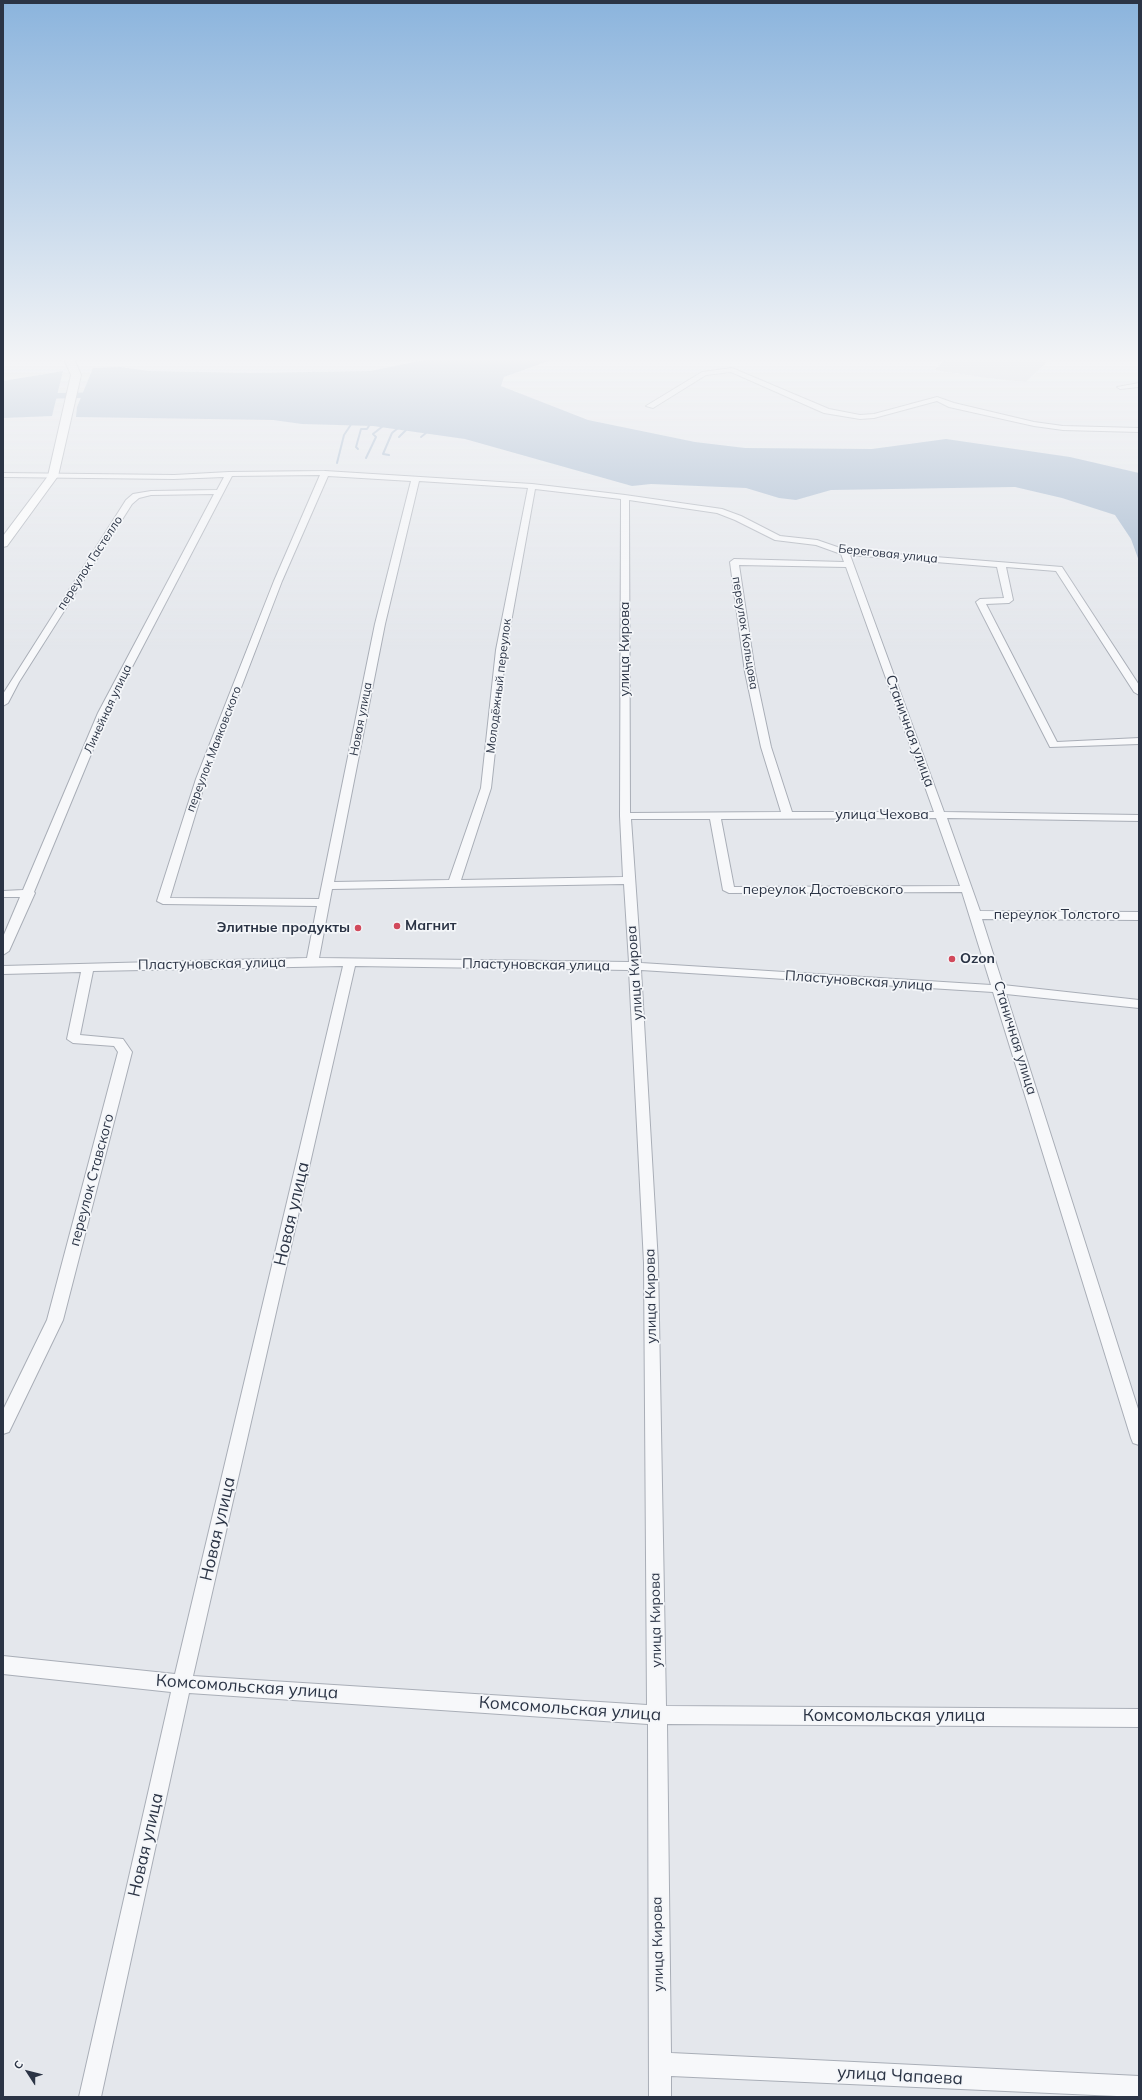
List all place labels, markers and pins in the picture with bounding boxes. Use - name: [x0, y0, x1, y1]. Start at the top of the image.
- place label: Магнит: [405, 918, 457, 934]
- place label: Элитные продукты: [217, 920, 350, 936]
- marker: Магнит: [392, 921, 402, 931]
- marker: Элитные продукты: [353, 923, 363, 933]
- place label: Ozon: [960, 951, 995, 967]
- marker: Ozon: [947, 954, 957, 964]

